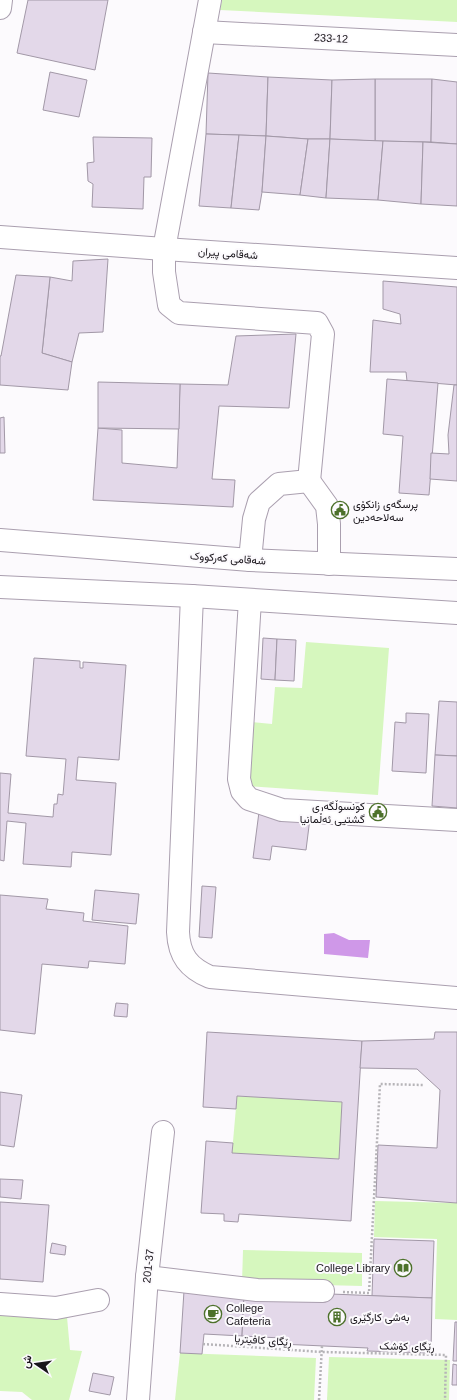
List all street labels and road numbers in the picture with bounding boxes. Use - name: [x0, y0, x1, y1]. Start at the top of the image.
- street label: 233-12: [314, 31, 348, 45]
- street label: شەقامی پیران: [197, 245, 259, 263]
- street label: شەقامی کەرکووک: [190, 549, 267, 568]
- street label: 201-37: [140, 1248, 156, 1284]
- street label: ڕێگای کافیتریا: [234, 1332, 292, 1351]
- street label: ڕێگای کۆشک: [379, 1340, 435, 1355]

